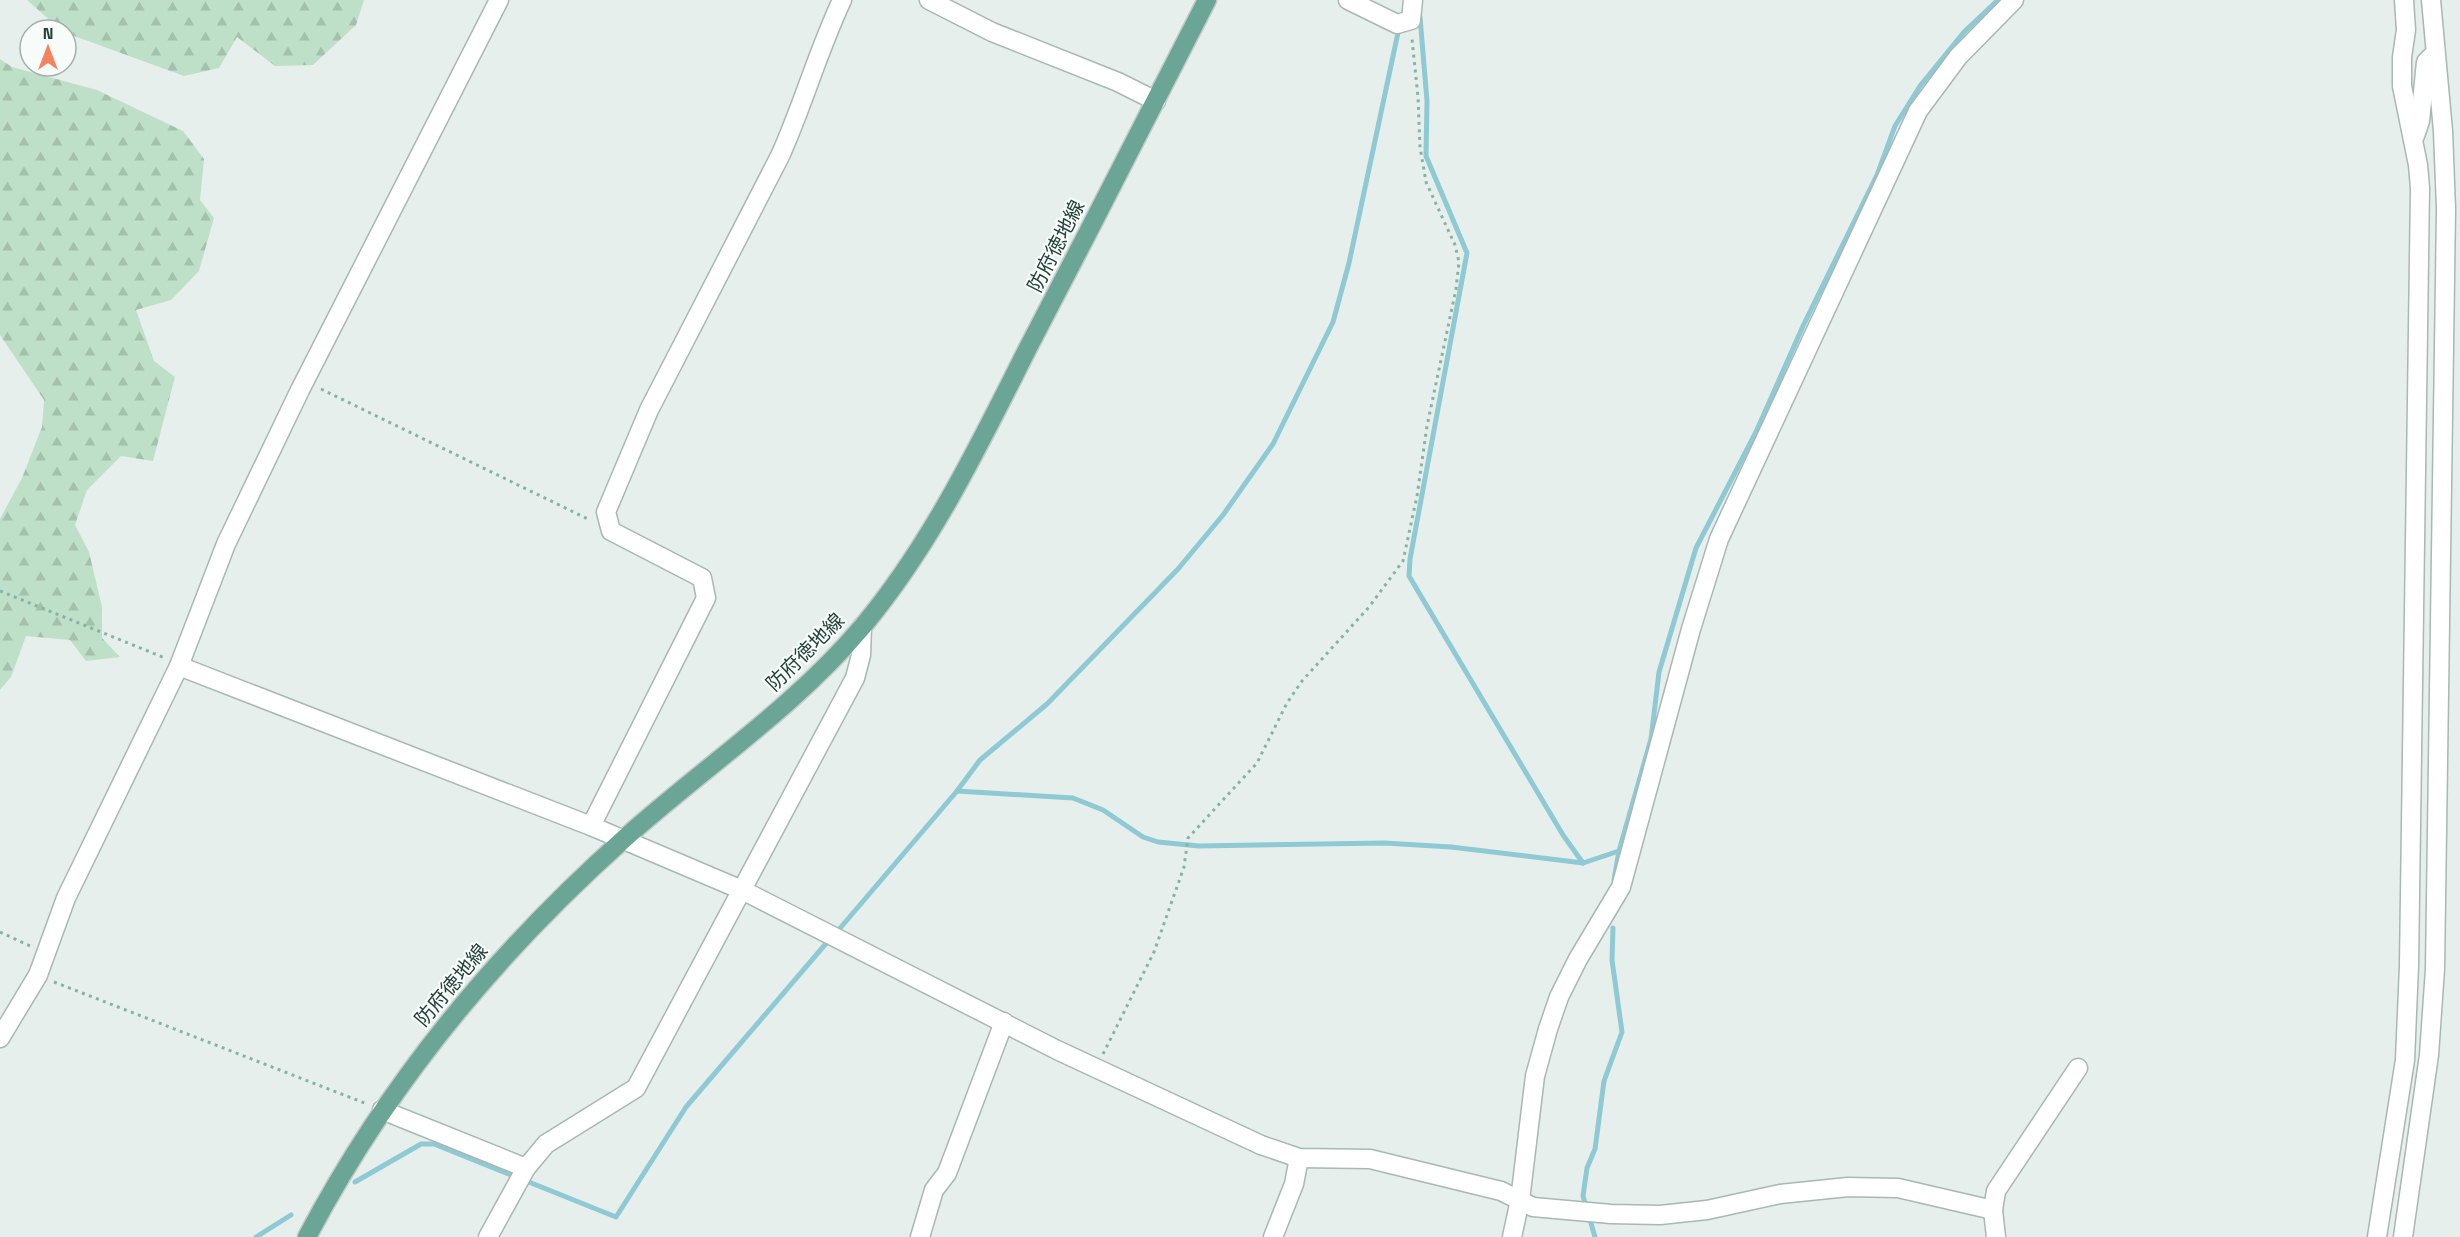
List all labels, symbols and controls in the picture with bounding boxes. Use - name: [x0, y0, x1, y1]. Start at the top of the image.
- north arrow: [18, 18, 78, 78]
- text: N: [43, 23, 53, 44]
- street label: 防府徳地線: [1022, 196, 1090, 296]
- street label: 防府徳地線: [760, 607, 850, 697]
- street label: 防府徳地線: [409, 938, 493, 1032]

